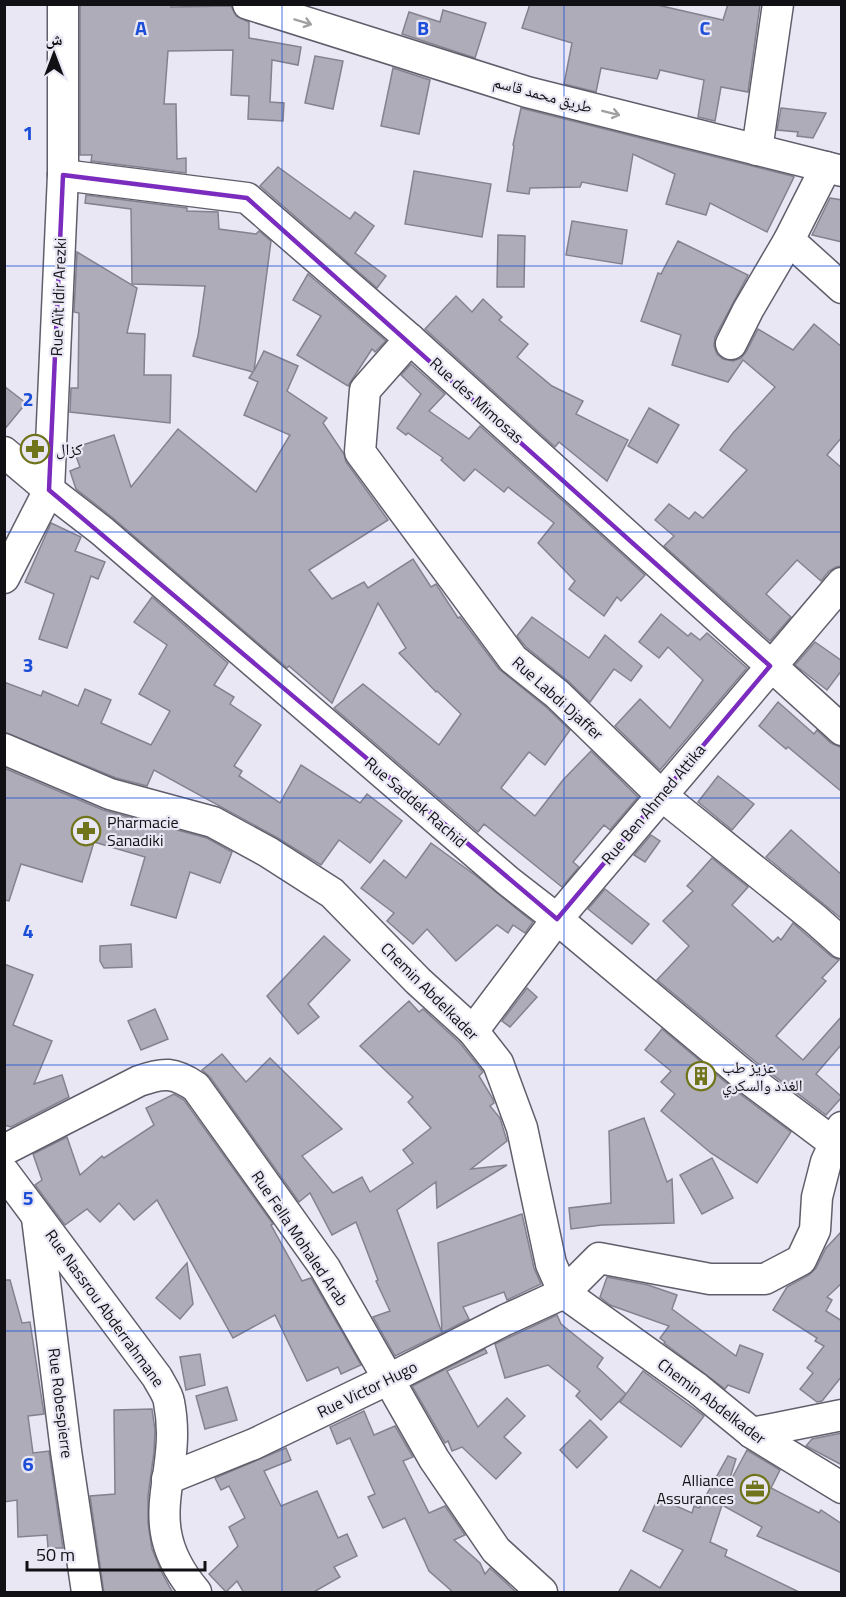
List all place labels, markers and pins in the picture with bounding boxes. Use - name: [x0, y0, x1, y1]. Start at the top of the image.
- pharmacy icon: كزال: [19, 433, 51, 465]
- place label: كزال: [56, 437, 83, 461]
- place label: Pharmacie Sanadiki: [107, 810, 179, 852]
- pharmacy icon: Pharmacie Sanadiki: [70, 815, 102, 847]
- place label: عزيز طب الغذد والسكري: [722, 1055, 803, 1098]
- building icon: عزيز طب الغذد والسكري: [685, 1060, 717, 1092]
- place label: Alliance Assurances: [657, 1468, 734, 1510]
- office icon: Alliance Assurances: [739, 1473, 771, 1505]

